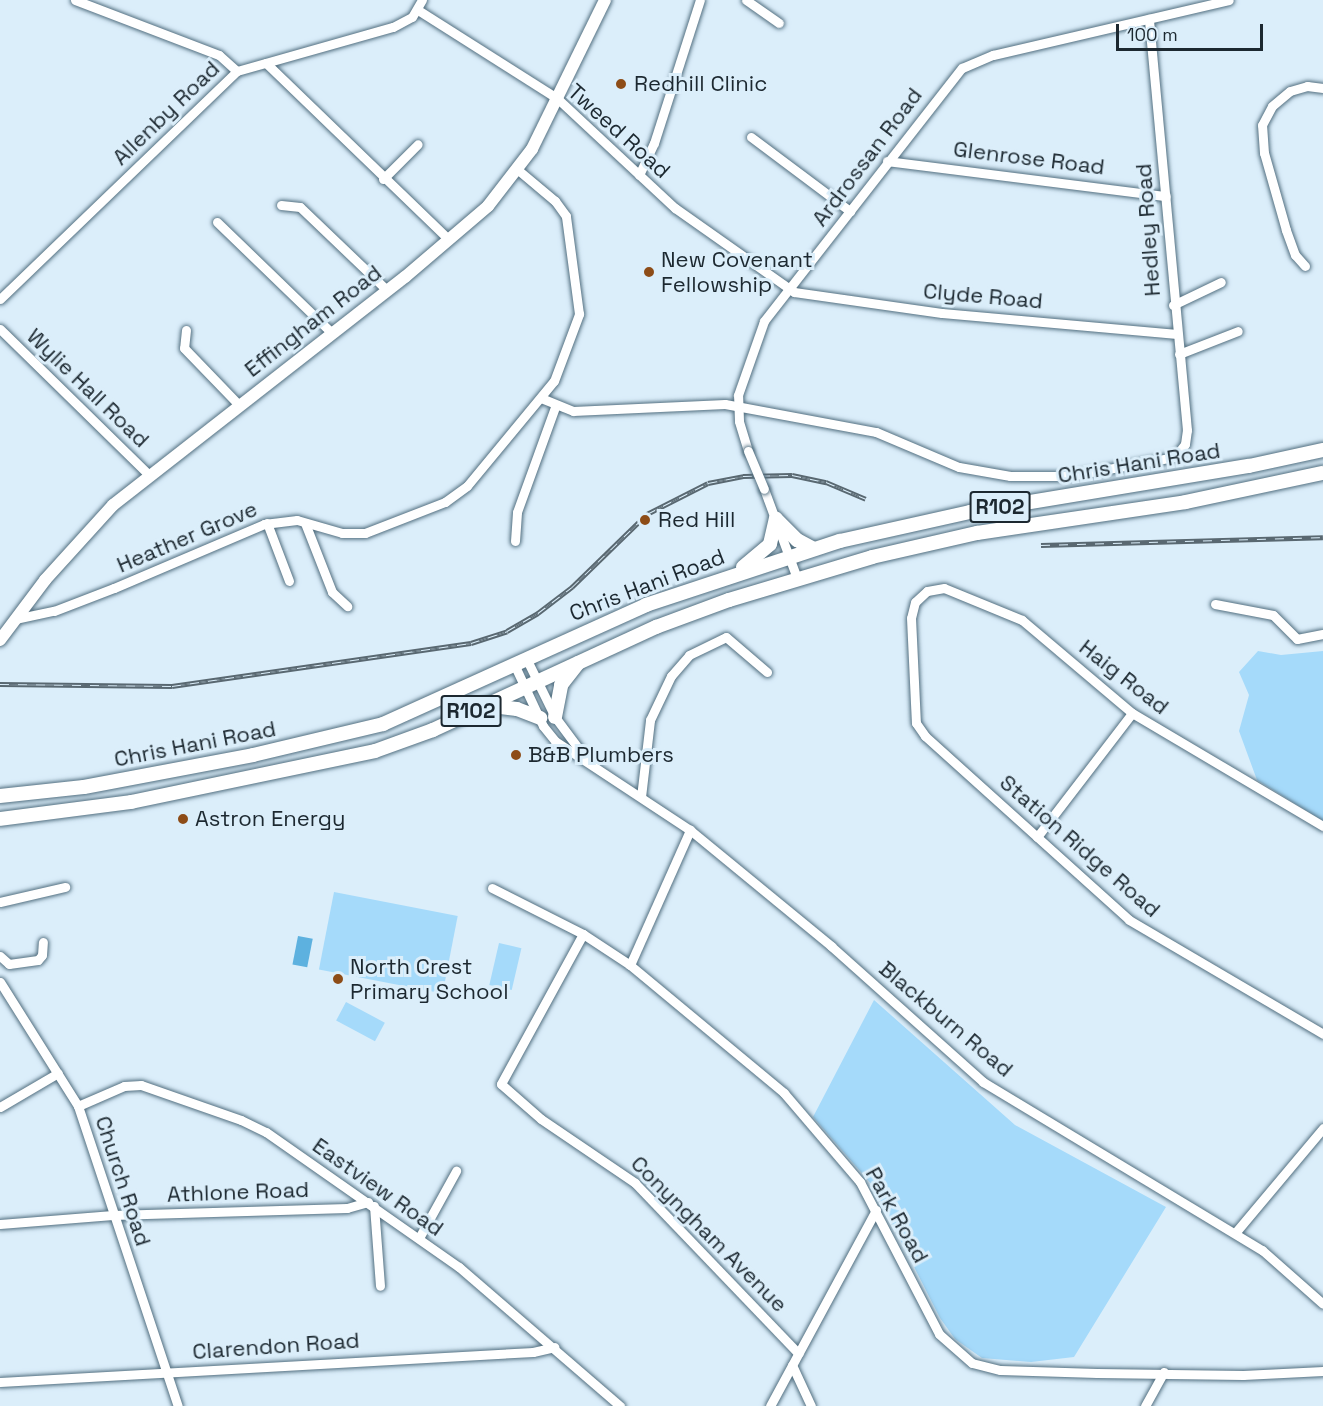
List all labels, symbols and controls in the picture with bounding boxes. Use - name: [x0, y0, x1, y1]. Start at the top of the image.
- scale bar: [1119, 12, 1266, 50]
- text: 100 m: [1127, 23, 1178, 46]
- street label: Allenby Road: [107, 55, 225, 171]
- place label: Redhill Clinic: [634, 71, 767, 97]
- marker: Redhill Clinic: [612, 75, 630, 93]
- street label: Tweed Road: [562, 78, 676, 184]
- street label: Ardrossan Road: [806, 83, 928, 231]
- street label: Glenrose Road: [952, 136, 1106, 180]
- street label: Hedley Road: [1130, 163, 1166, 297]
- place label: New Covenant Fellowship: [661, 246, 813, 298]
- street label: Effingham Road: [239, 259, 387, 383]
- marker: New Covenant Fellowship: [642, 265, 656, 279]
- street label: Clyde Road: [922, 278, 1044, 314]
- street label: Wylie Hall Road: [21, 323, 155, 453]
- street label: Chris Hani Road: [1056, 437, 1222, 489]
- road number: R102: [968, 489, 1032, 525]
- street label: Heather Grove: [113, 496, 261, 578]
- place label: Red Hill: [658, 507, 735, 533]
- marker: Red Hill: [636, 511, 654, 529]
- street label: Chris Hani Road: [566, 543, 728, 627]
- street label: Haig Road: [1074, 634, 1174, 720]
- road number: R102: [440, 693, 502, 729]
- street label: Chris Hani Road: [112, 715, 278, 773]
- place label: B&B Plumbers: [528, 742, 674, 768]
- marker: B&B Plumbers: [509, 748, 523, 762]
- street label: Station Ridge Road: [994, 769, 1166, 923]
- place label: Astron Energy: [195, 806, 345, 832]
- marker: Astron Energy: [176, 812, 190, 826]
- place label: North Crest Primary School: [350, 953, 509, 1004]
- street label: Blackburn Road: [874, 955, 1018, 1083]
- marker: North Crest Primary School: [331, 972, 345, 986]
- street label: Church Road: [90, 1113, 156, 1249]
- street label: Eastview Road: [307, 1132, 449, 1242]
- street label: Conyngham Avenue: [625, 1150, 793, 1318]
- street label: Park Road: [860, 1163, 934, 1267]
- street label: Athlone Road: [166, 1176, 310, 1208]
- street label: Clarendon Road: [192, 1327, 360, 1365]

